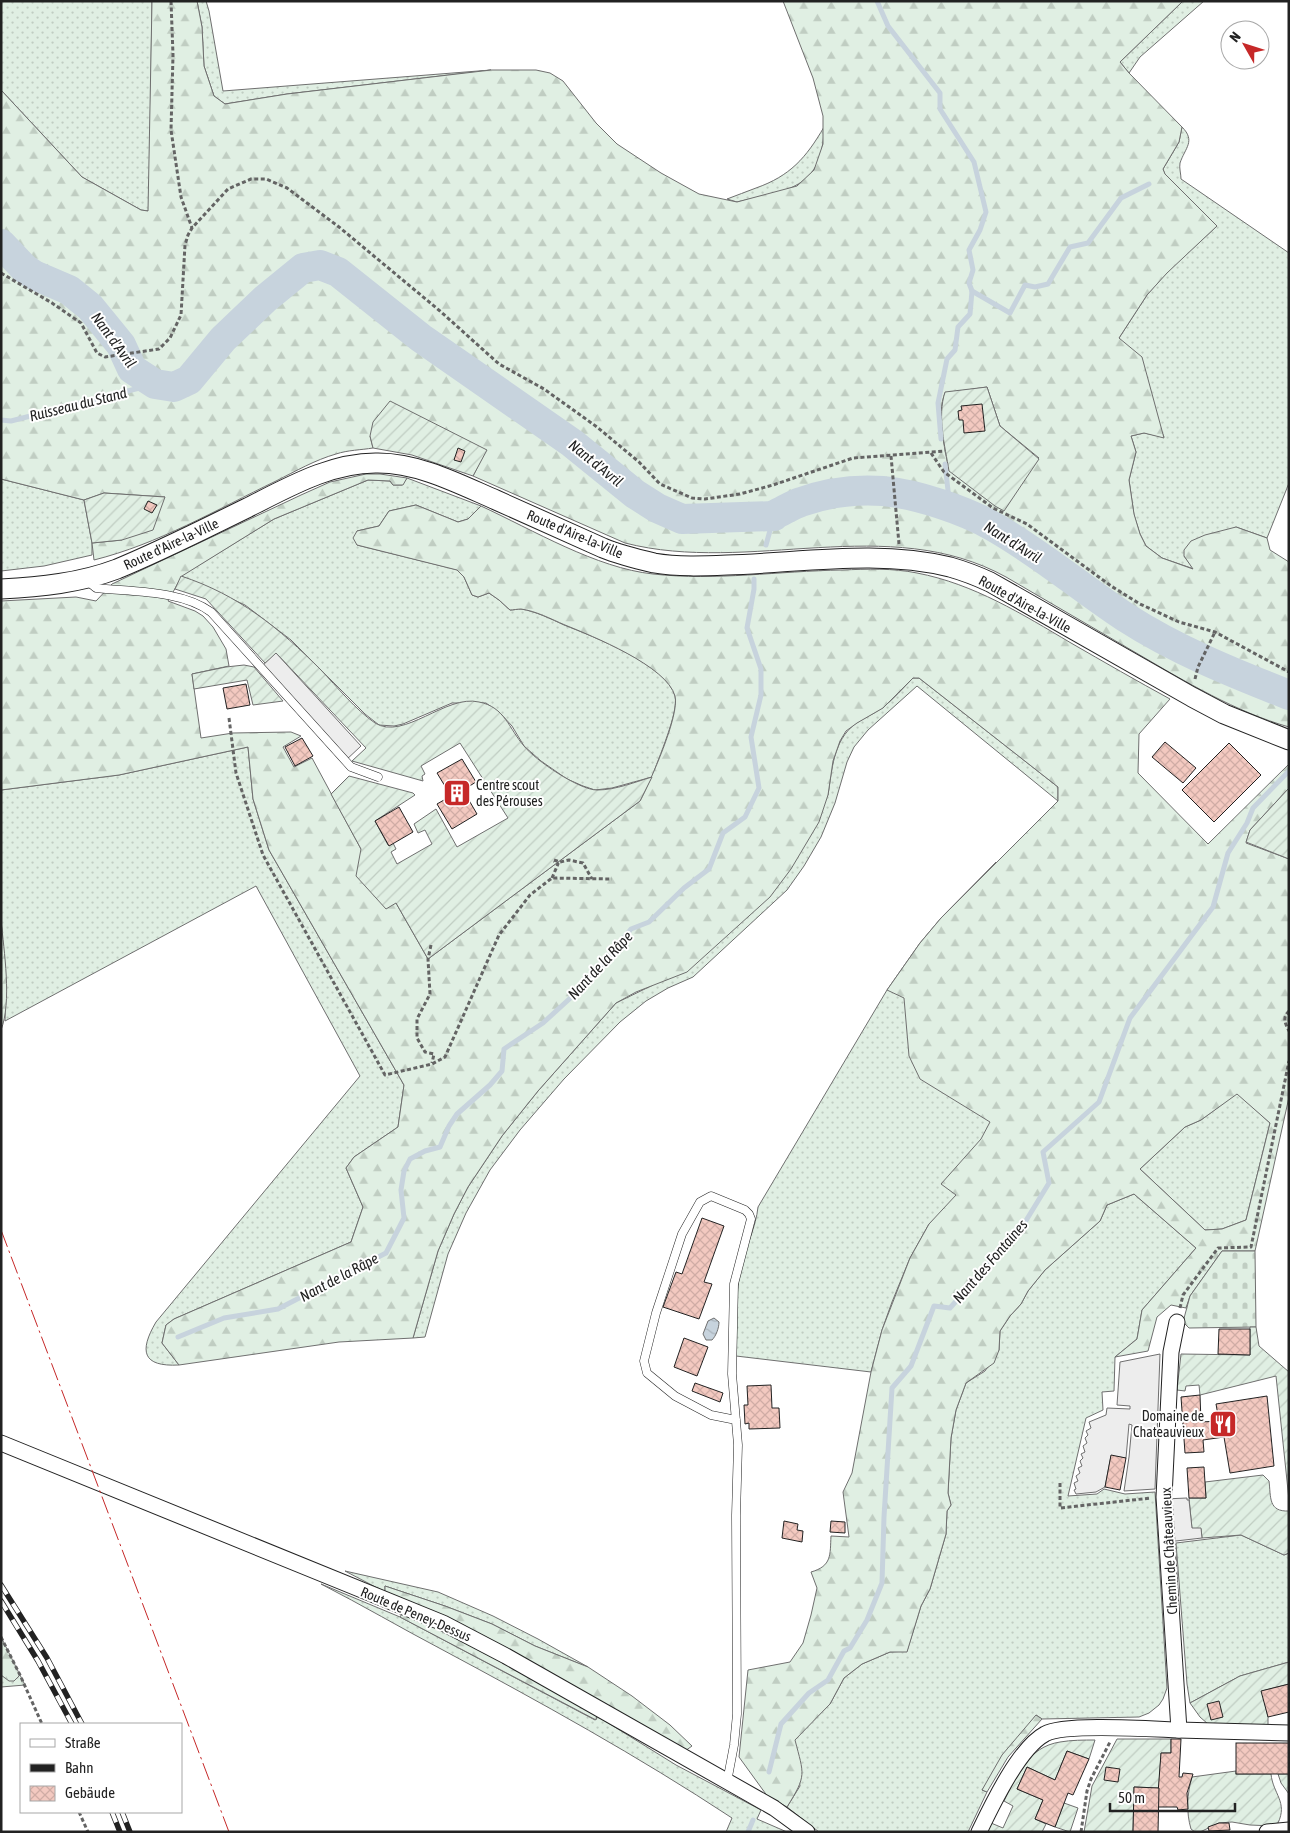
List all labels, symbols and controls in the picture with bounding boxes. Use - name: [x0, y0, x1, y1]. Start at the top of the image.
- north arrow: [1220, 20, 1270, 70]
- text: N: [1226, 29, 1244, 45]
- water label: Nant d'Avril: [88, 309, 140, 371]
- water label: Ruisseau du Stand: [28, 384, 128, 424]
- water label: Nant d'Avril: [566, 436, 626, 490]
- street label: Route d'Aire-la-Ville: [524, 507, 626, 561]
- street label: Route d'Aire-la-Ville: [121, 515, 221, 573]
- water label: Nant d'Avril: [981, 518, 1045, 566]
- street label: Route d'Aire-la-Ville: [976, 572, 1074, 636]
- place label: Centre scout des Pérouses: [476, 777, 543, 809]
- building icon: Centre scout des Pérouses: [442, 778, 472, 808]
- water label: Nant de la Râpe: [564, 927, 636, 1002]
- water label: Nant des Fontaines: [949, 1216, 1031, 1306]
- water label: Nant de la Râpe: [297, 1249, 381, 1305]
- place label: Domaine de Chateauvieux: [1133, 1408, 1204, 1440]
- restaurant icon: Domaine de Chateauvieux: [1208, 1409, 1238, 1439]
- street label: Chemin de Châteauvieux: [1158, 1487, 1180, 1615]
- street label: Route de Peney-Dessus: [358, 1583, 474, 1645]
- legend: [20, 1723, 182, 1813]
- text: Straße: [65, 1734, 101, 1751]
- text: Bahn: [65, 1759, 94, 1776]
- scale bar: [1110, 1780, 1235, 1812]
- text: Gebäude: [65, 1784, 115, 1801]
- text: 50 m: [1118, 1789, 1145, 1806]

